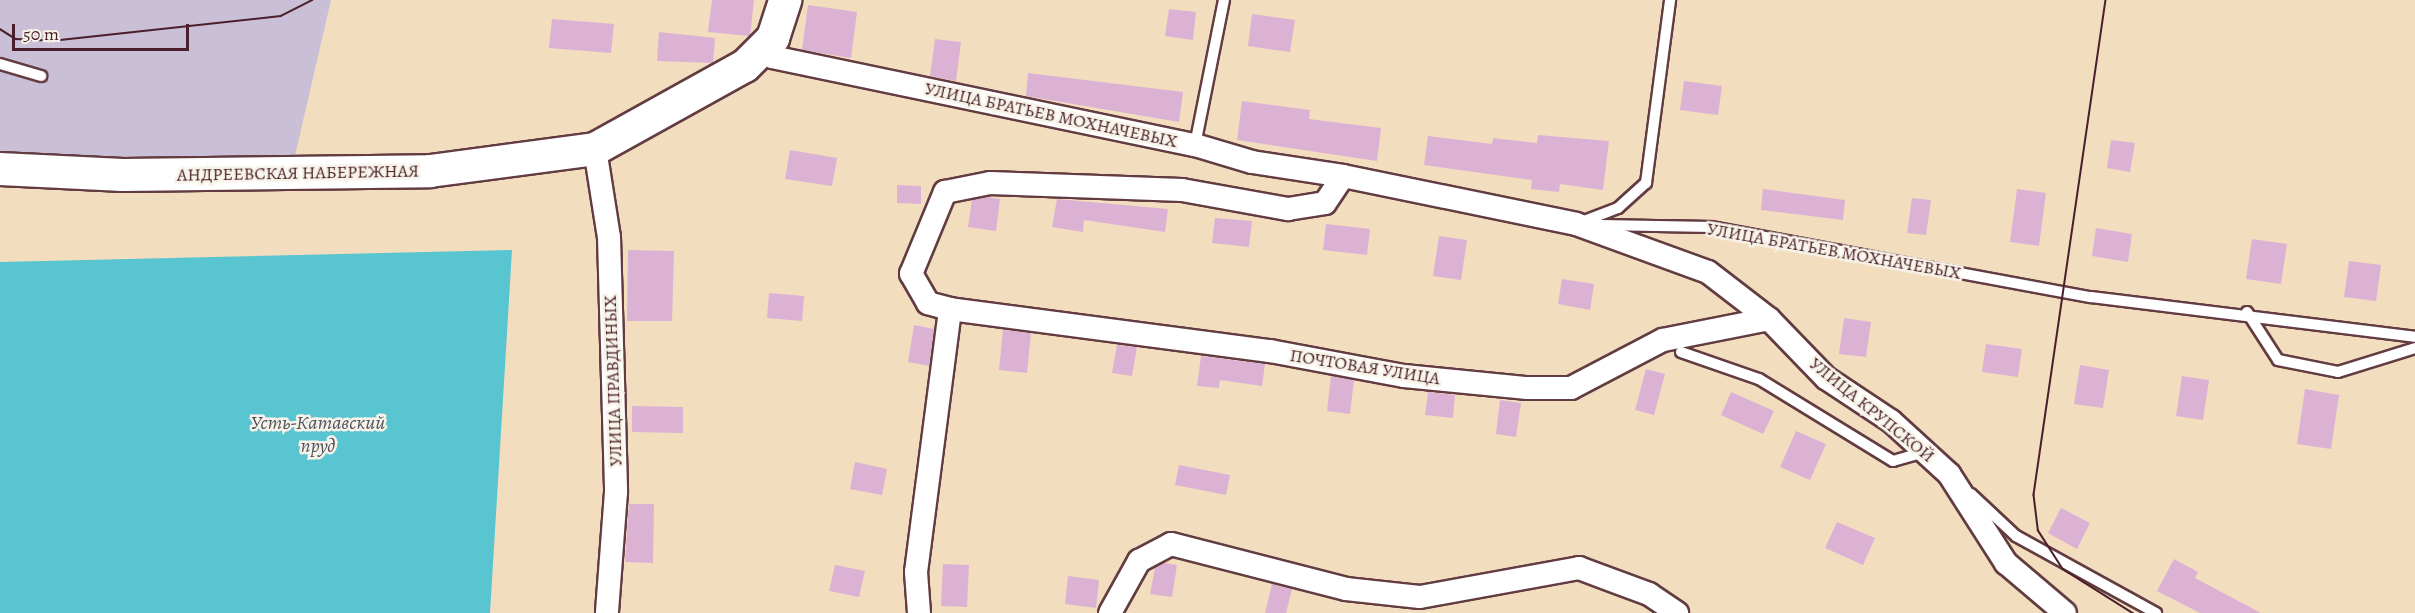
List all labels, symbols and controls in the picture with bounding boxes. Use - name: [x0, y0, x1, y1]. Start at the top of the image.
- scale bar: [15, 12, 192, 50]
- text: 50 m: [23, 22, 59, 46]
- street label: УЛИЦА БРАТЬЕВ МОХНАЧЕВЫХ: [923, 78, 1179, 152]
- street label: АНДРЕЕВСКАЯ НАБЕРЕЖНАЯ: [177, 160, 419, 186]
- street label: УЛИЦА БРАТЬЕВ МОХНАЧЕВЫХ: [1705, 218, 1963, 284]
- street label: УЛИЦА ПРАВДИНЫХ: [599, 295, 627, 467]
- street label: ПОЧТОВАЯ УЛИЦА: [1288, 344, 1442, 390]
- street label: УЛИЦА КРУПСКОЙ: [1805, 353, 1939, 467]
- water label: Усть-Катавский пруд: [251, 410, 385, 457]

